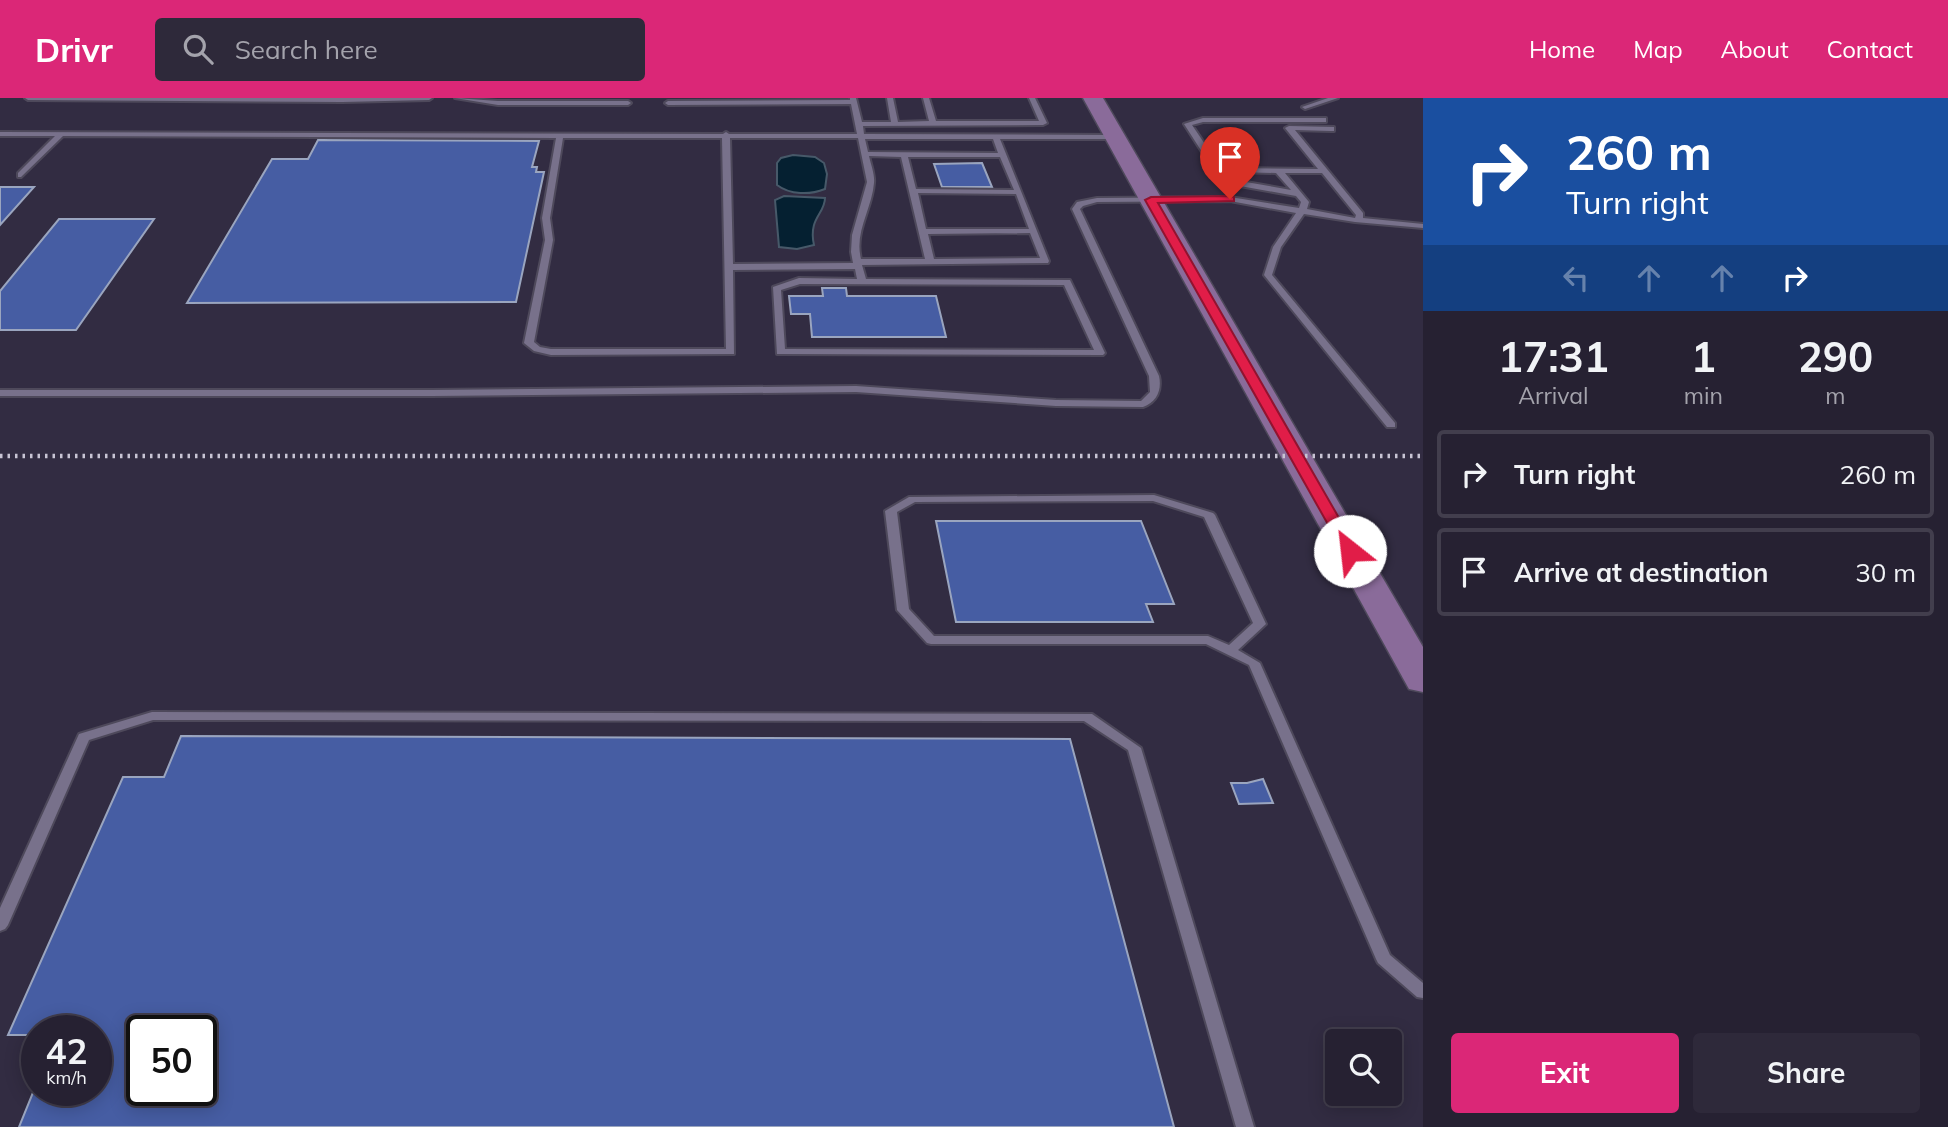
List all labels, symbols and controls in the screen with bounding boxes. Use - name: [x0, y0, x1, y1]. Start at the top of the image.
- search box: [155, 18, 645, 81]
- text: Drivr: [35, 29, 113, 70]
- icon: search: [179, 30, 217, 68]
- text: Search here: [235, 33, 378, 66]
- text: Home: [1529, 34, 1595, 64]
- text: Map: [1633, 34, 1683, 64]
- text: About: [1721, 34, 1789, 64]
- text: Contact: [1827, 34, 1913, 64]
- text: 260 m: [1566, 121, 1712, 182]
- icon: right: [1451, 126, 1542, 217]
- pin: [1200, 127, 1260, 199]
- icon: arrive: [1211, 138, 1249, 176]
- text: Turn right: [1566, 182, 1709, 222]
- icon: left: [1557, 259, 1595, 297]
- icon: ahead: [1630, 259, 1668, 297]
- icon: ahead: [1703, 259, 1741, 297]
- icon: right: [1776, 259, 1814, 297]
- text: 17:31: [1498, 330, 1609, 383]
- text: 1: [1691, 330, 1716, 383]
- text: 290: [1798, 330, 1873, 383]
- text: Arrival: [1518, 381, 1589, 410]
- text: min: [1684, 381, 1723, 410]
- text: m: [1825, 381, 1846, 410]
- icon: right: [1455, 455, 1493, 493]
- text: Turn right: [1514, 458, 1635, 491]
- text: 260 m: [1840, 458, 1916, 491]
- position arrow: [1313, 514, 1387, 588]
- icon: arrive: [1455, 553, 1493, 591]
- text: Arrive at destination: [1514, 556, 1769, 589]
- text: 30 m: [1855, 556, 1916, 589]
- speed limit sign: 50: [126, 1015, 217, 1106]
- text: 42: [45, 1029, 88, 1073]
- map controls: [1325, 1029, 1402, 1106]
- button: search: [1325, 1029, 1402, 1106]
- button: Exit: [1451, 1033, 1679, 1113]
- button: Share: [1693, 1033, 1920, 1113]
- text: km/h: [46, 1066, 87, 1089]

